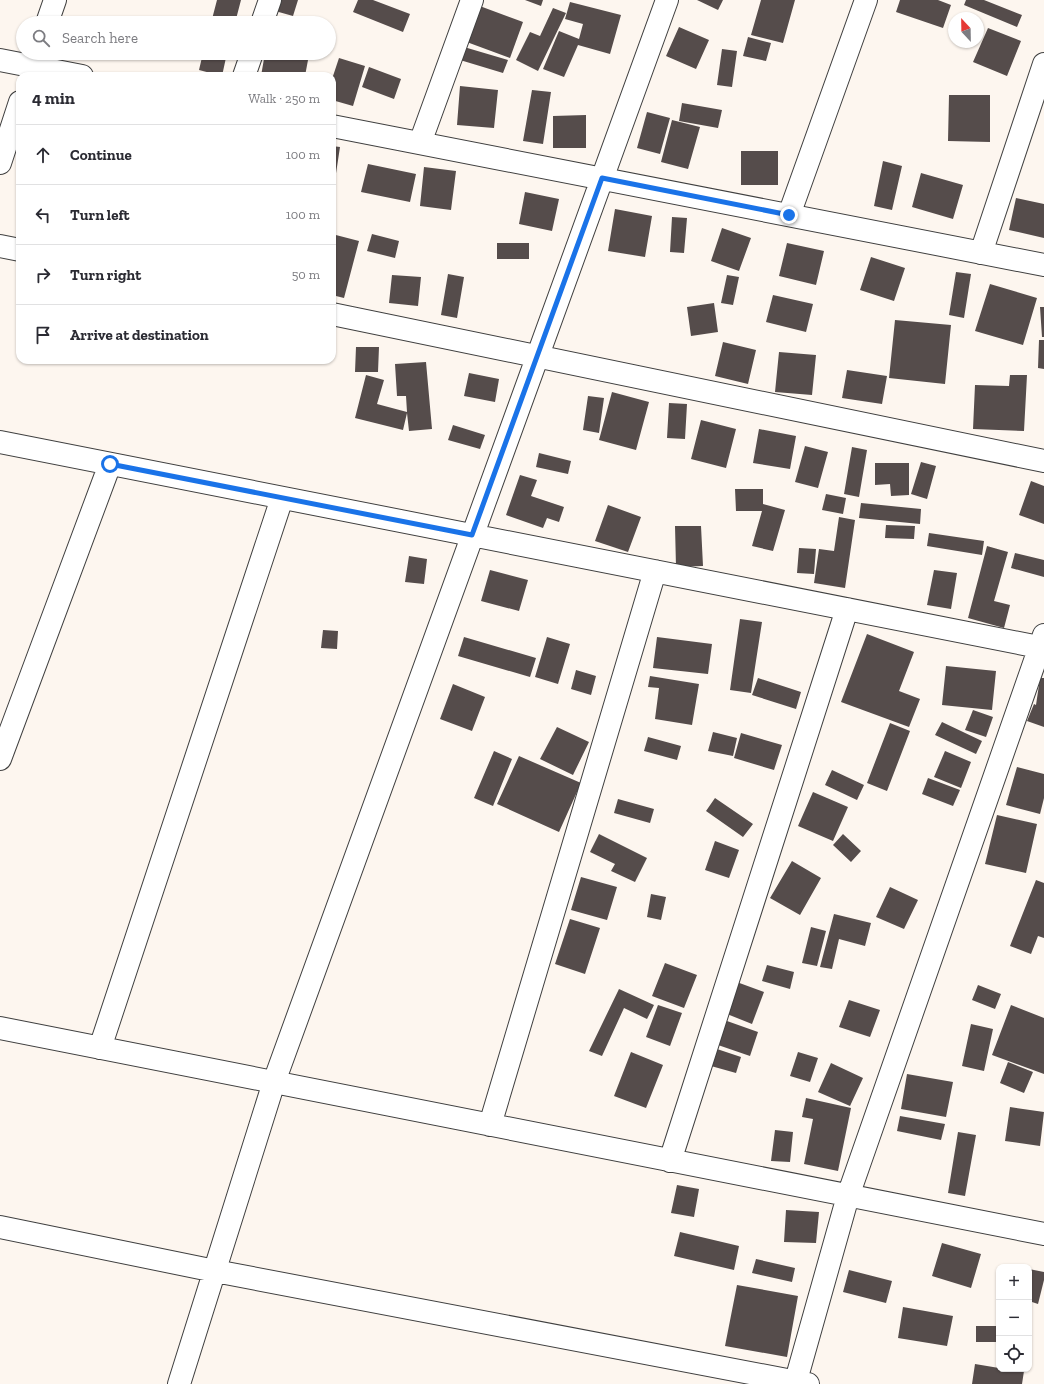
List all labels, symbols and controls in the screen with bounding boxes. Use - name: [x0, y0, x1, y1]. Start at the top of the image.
- north arrow: [948, 12, 984, 48]
- search box: [16, 16, 336, 60]
- icon: search: [30, 27, 52, 49]
- text: Search here: [62, 29, 138, 47]
- text: 4 min: [32, 88, 75, 108]
- text: Walk · 250 m: [248, 91, 320, 106]
- icon: ahead: [32, 144, 54, 166]
- text: Continue: [70, 146, 132, 164]
- text: 100 m: [286, 147, 320, 162]
- icon: left: [32, 204, 54, 226]
- text: Turn left: [70, 206, 130, 224]
- route end: [780, 206, 798, 224]
- text: 100 m: [286, 207, 320, 222]
- icon: right: [32, 264, 54, 286]
- text: Turn right: [70, 266, 141, 284]
- text: 50 m: [292, 267, 320, 282]
- icon: arrive: [32, 324, 54, 346]
- text: Arrive at destination: [70, 326, 209, 344]
- route start: [101, 455, 119, 473]
- map controls: [996, 1264, 1032, 1372]
- button: +: [996, 1264, 1032, 1300]
- button: −: [996, 1300, 1032, 1336]
- button: locate: [996, 1336, 1032, 1372]

